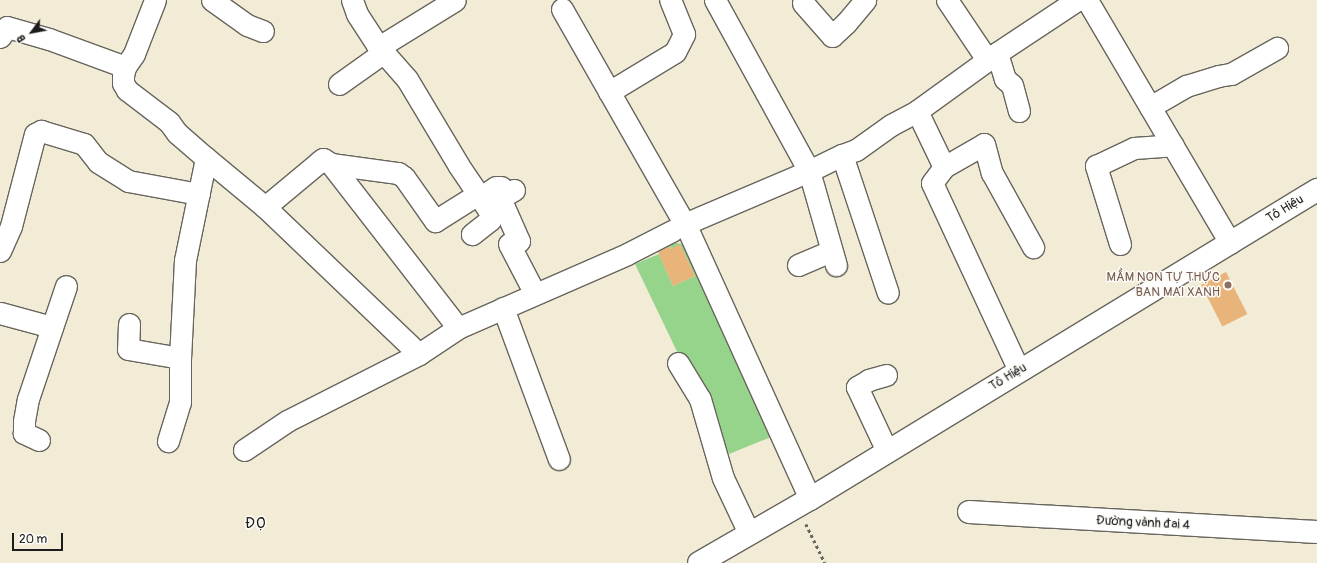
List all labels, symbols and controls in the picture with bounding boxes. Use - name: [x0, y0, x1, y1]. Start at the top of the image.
- north arrow: [12, 12, 52, 52]
- text: B: [14, 33, 29, 45]
- street label: Tô Hiệu: [1263, 192, 1307, 226]
- place label: MẦM NON TỰ THỰC BAN MAI XANH: [1107, 270, 1220, 301]
- marker: MẦM NON TỰ THỰC BAN MAI XANH: [1223, 280, 1233, 290]
- street label: Tô Hiệu: [986, 360, 1030, 394]
- street label: Đường vành đai 4: [1096, 513, 1190, 533]
- district label: ĐỌ: [245, 515, 267, 533]
- scale bar: [14, 525, 65, 551]
- text: 20 m: [19, 532, 47, 547]

